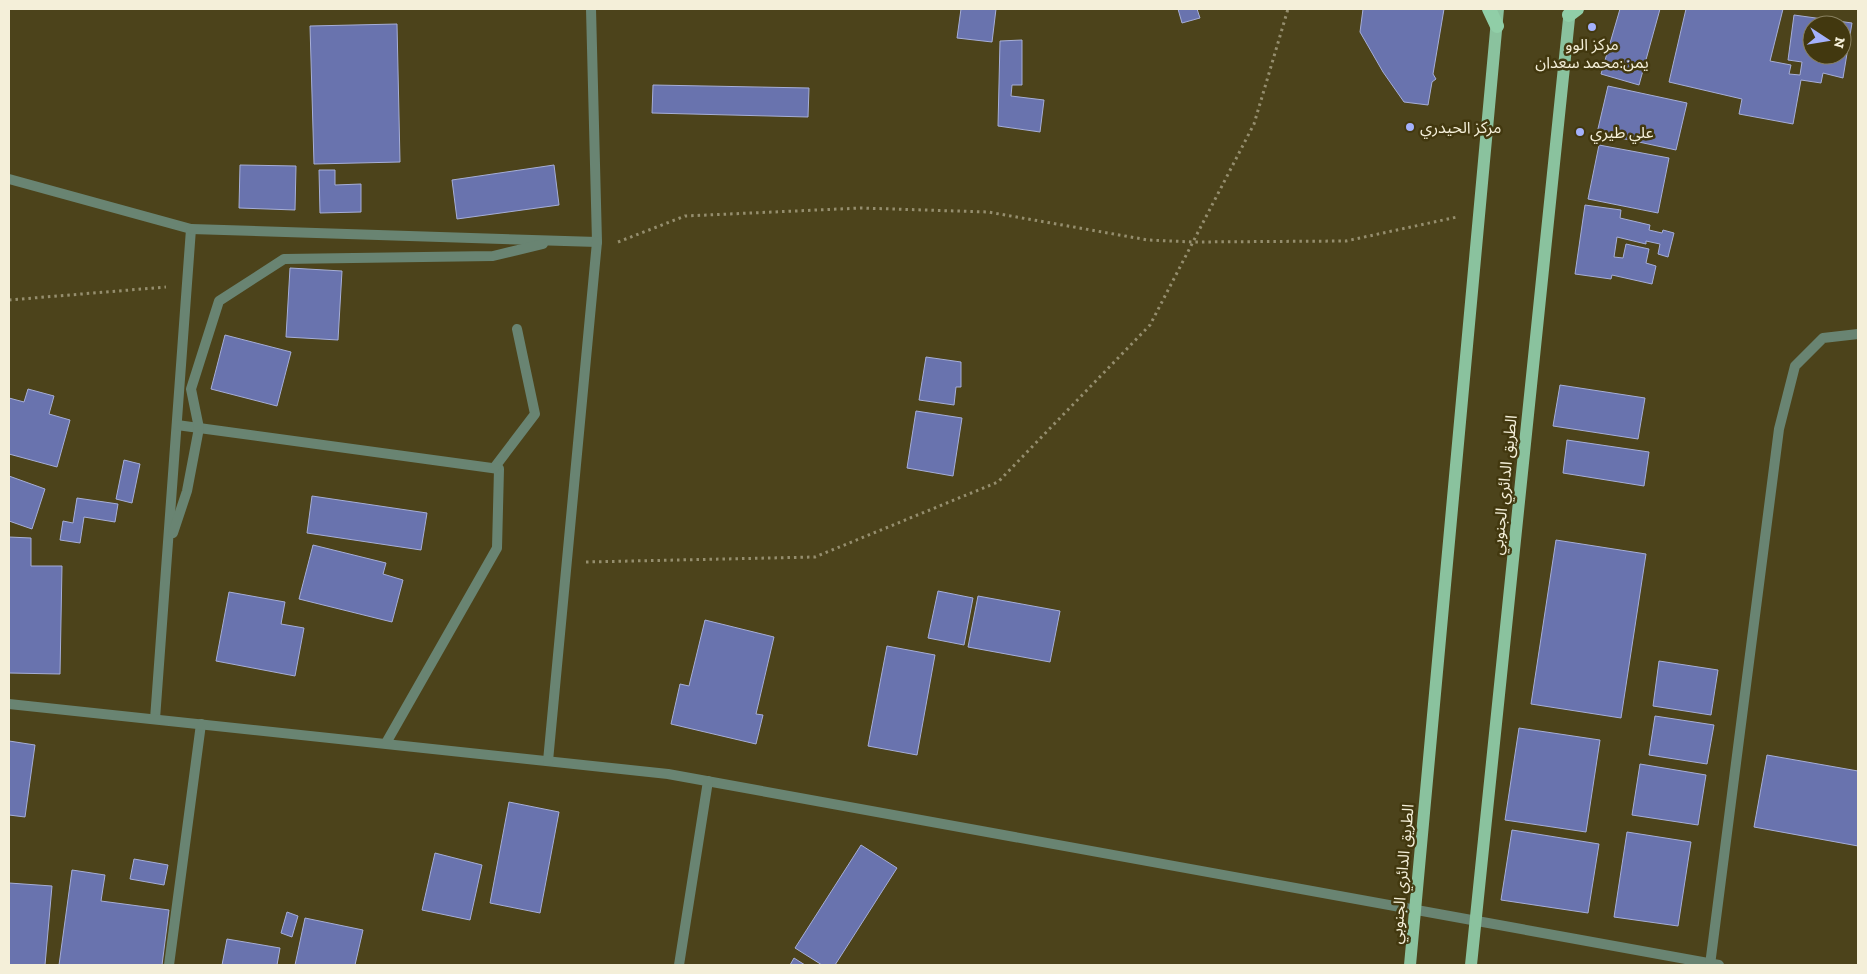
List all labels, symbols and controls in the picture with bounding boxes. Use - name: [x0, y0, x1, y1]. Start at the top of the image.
- north arrow: [1802, 15, 1852, 65]
- marker: مركز الوو يمن:محمد سعدان: [1586, 21, 1598, 33]
- place label: مركز الوو يمن:محمد سعدان: [1535, 35, 1649, 72]
- text: N: [1830, 36, 1849, 50]
- place label: مركز الحيدري: [1420, 118, 1501, 139]
- marker: مركز الحيدري: [1404, 121, 1416, 133]
- place label: علي طيري: [1590, 123, 1654, 144]
- marker: علي طيري: [1574, 126, 1586, 138]
- street label: الطريق الدائري الجنوبي: [1487, 414, 1523, 556]
- street label: الطريق الدائري الجنوبي: [1386, 803, 1420, 945]

